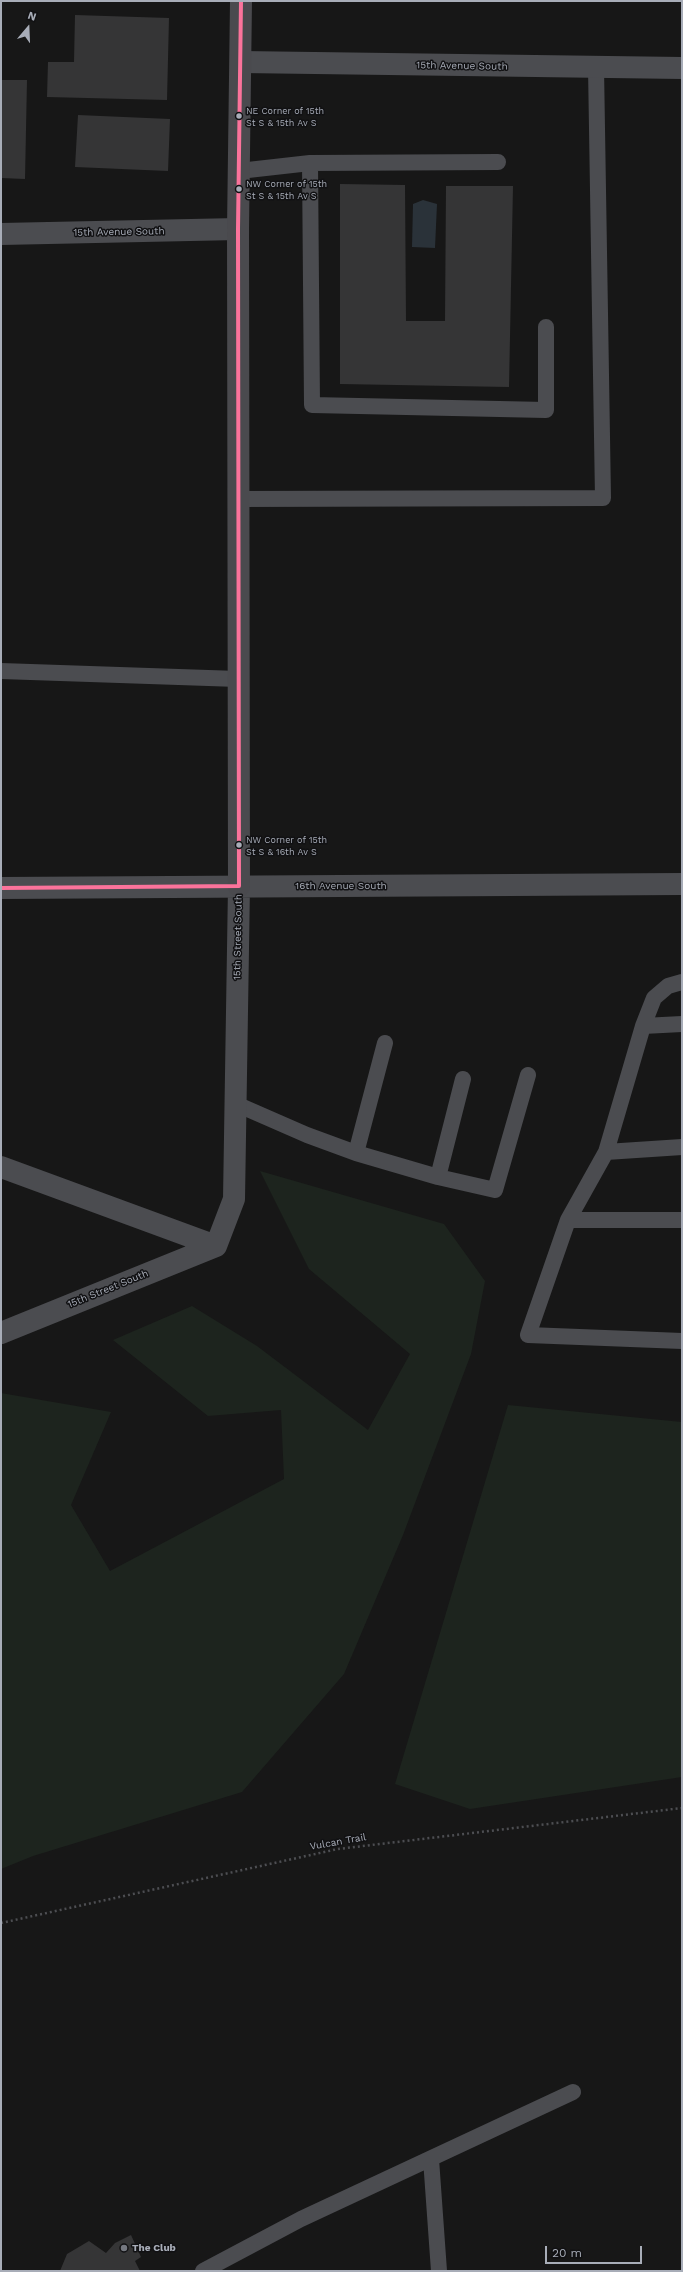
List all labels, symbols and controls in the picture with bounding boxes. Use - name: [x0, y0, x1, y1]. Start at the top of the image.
- north arrow: [8, 8, 48, 48]
- text: N: [26, 9, 38, 24]
- street label: 15th Avenue South: [416, 59, 508, 73]
- place label: NE Corner of 15th St S & 15th Av S: [246, 106, 324, 127]
- marker: NE Corner of 15th St S & 15th Av S: [234, 111, 244, 121]
- place label: NW Corner of 15th St S & 15th Av S: [246, 179, 327, 200]
- marker: NW Corner of 15th St S & 15th Av S: [234, 184, 244, 194]
- street label: 15th Avenue South: [73, 225, 165, 239]
- place label: NW Corner of 15th St S & 16th Av S: [246, 835, 327, 856]
- marker: NW Corner of 15th St S & 16th Av S: [234, 840, 244, 850]
- street label: 16th Avenue South: [295, 880, 387, 892]
- street label: 15th Street South: [231, 894, 245, 980]
- street label: 15th Street South: [66, 1267, 150, 1311]
- street label: Vulcan Trail: [309, 1831, 367, 1853]
- scale bar: [547, 2238, 644, 2264]
- place label: The Club: [132, 2242, 176, 2254]
- marker: The Club: [119, 2243, 129, 2253]
- text: 20 m: [552, 2246, 582, 2260]

